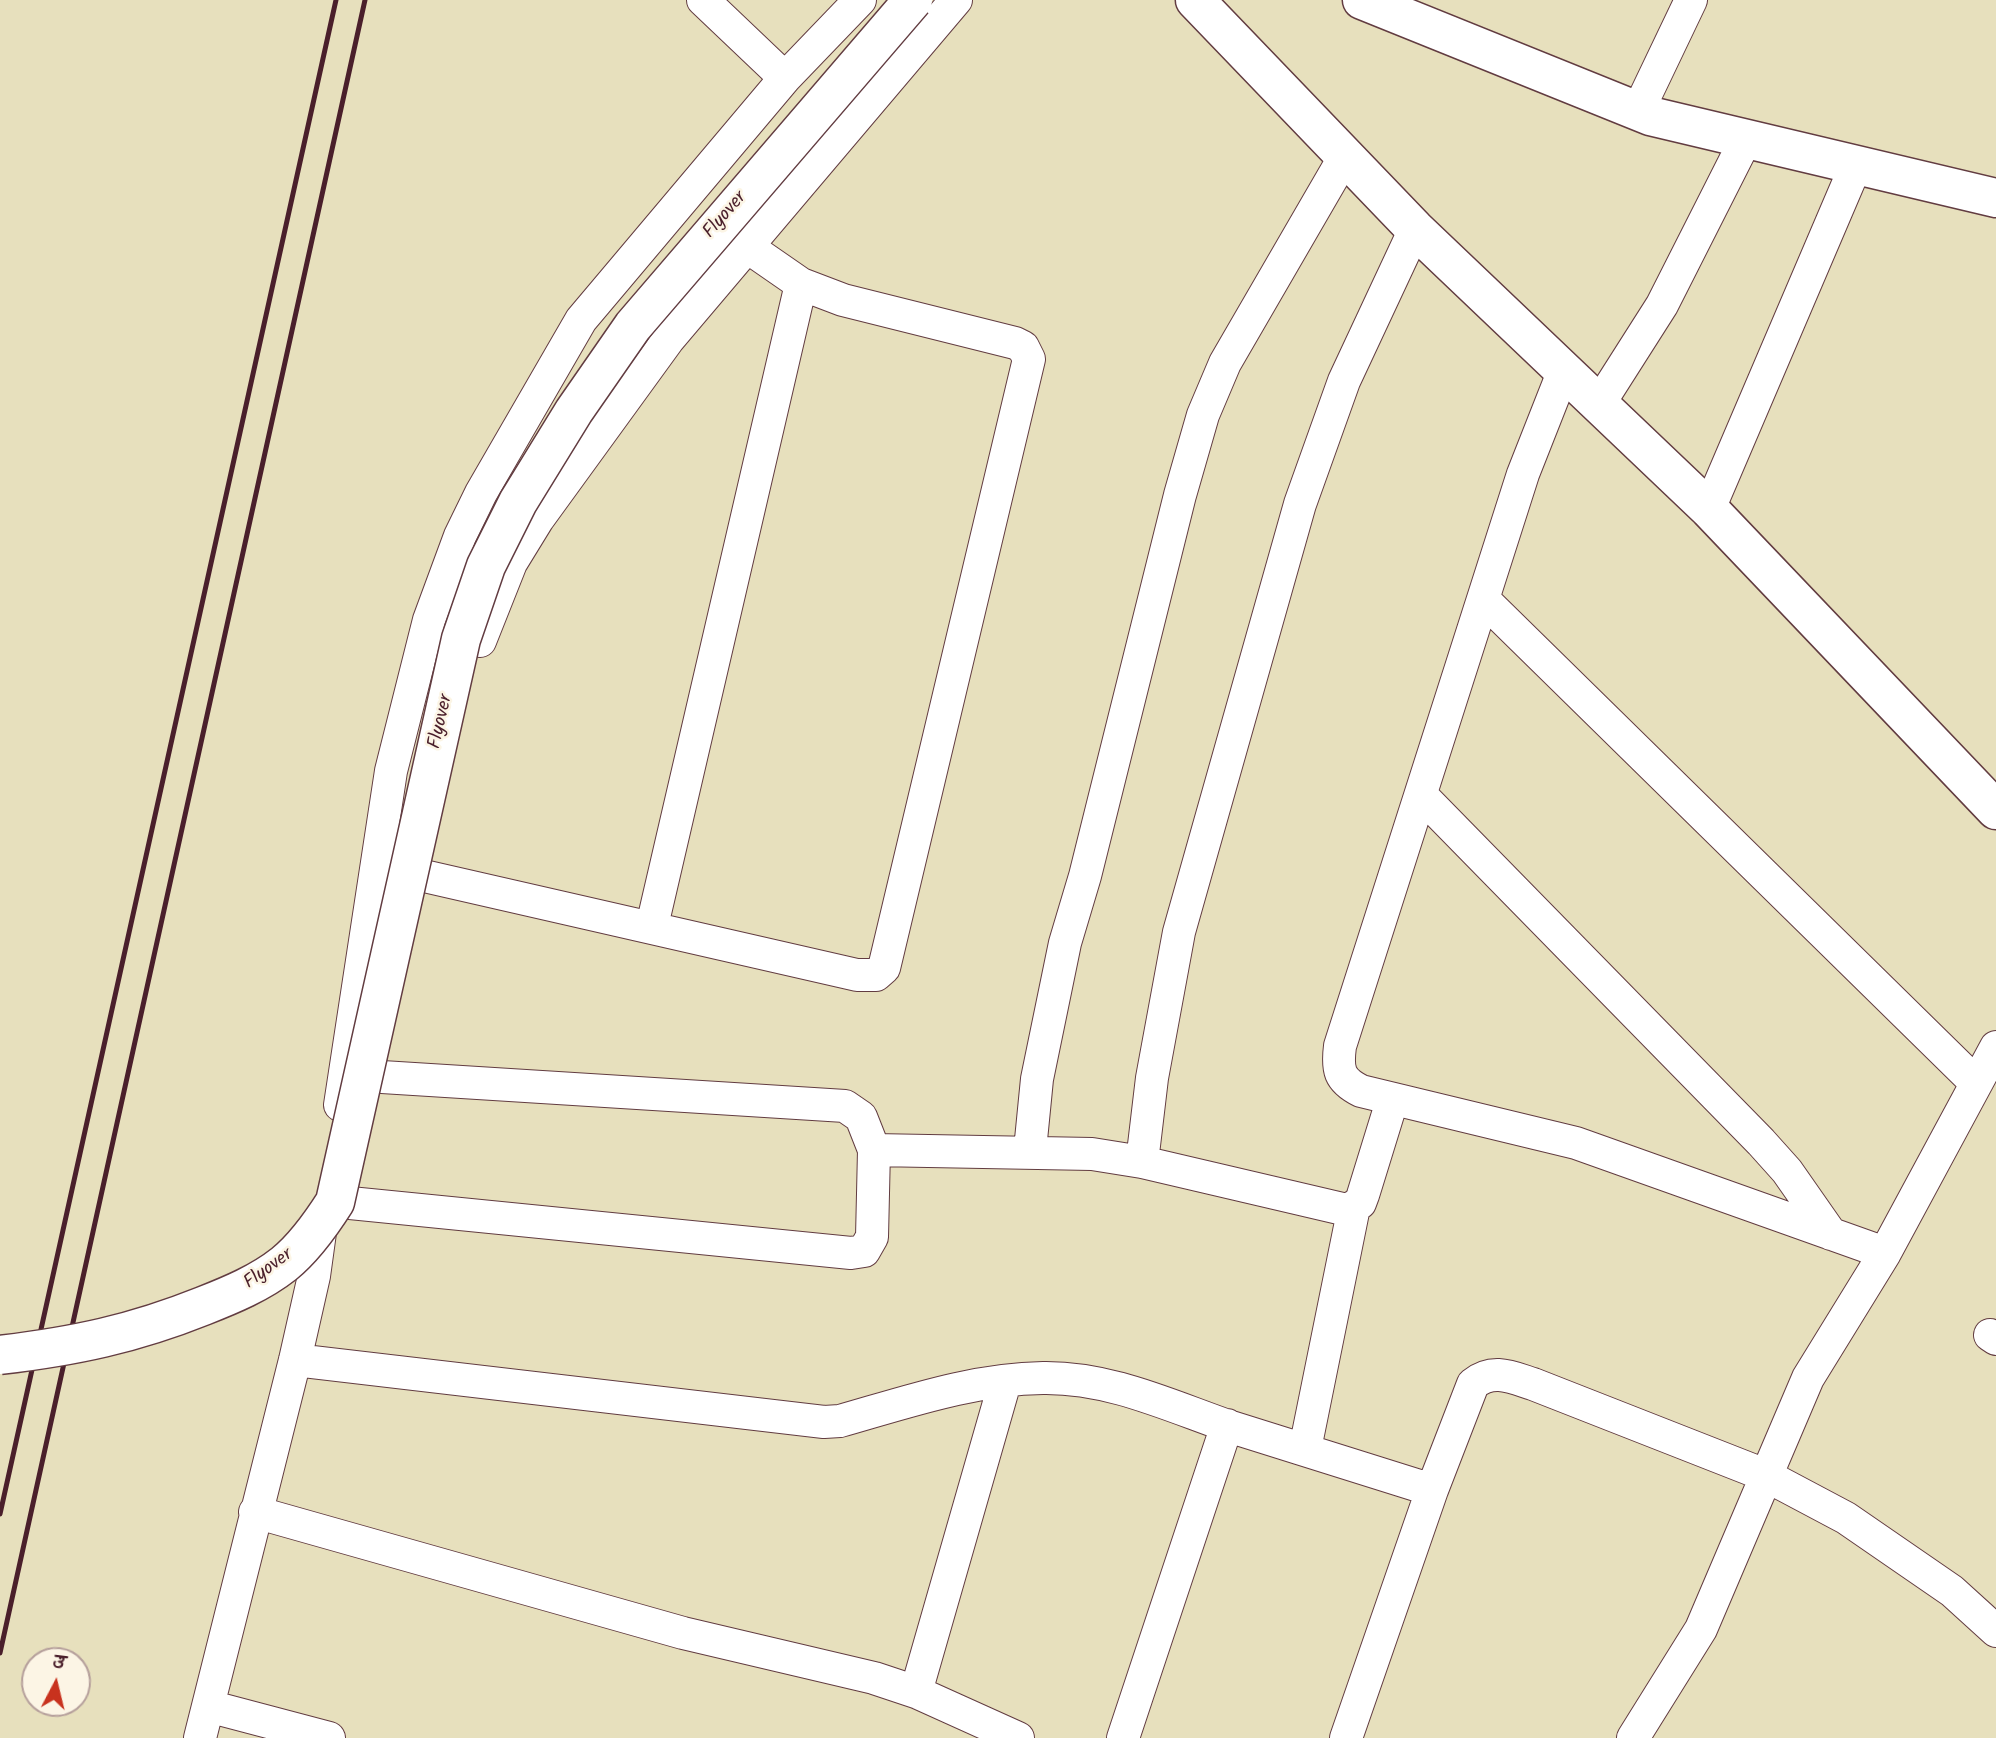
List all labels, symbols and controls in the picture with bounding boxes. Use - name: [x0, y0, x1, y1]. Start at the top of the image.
- street label: Flyover: [699, 188, 753, 244]
- street label: Flyover: [425, 693, 459, 751]
- street label: Flyover: [240, 1245, 298, 1295]
- north arrow: [21, 1647, 91, 1717]
- text: उ: [51, 1648, 66, 1679]

